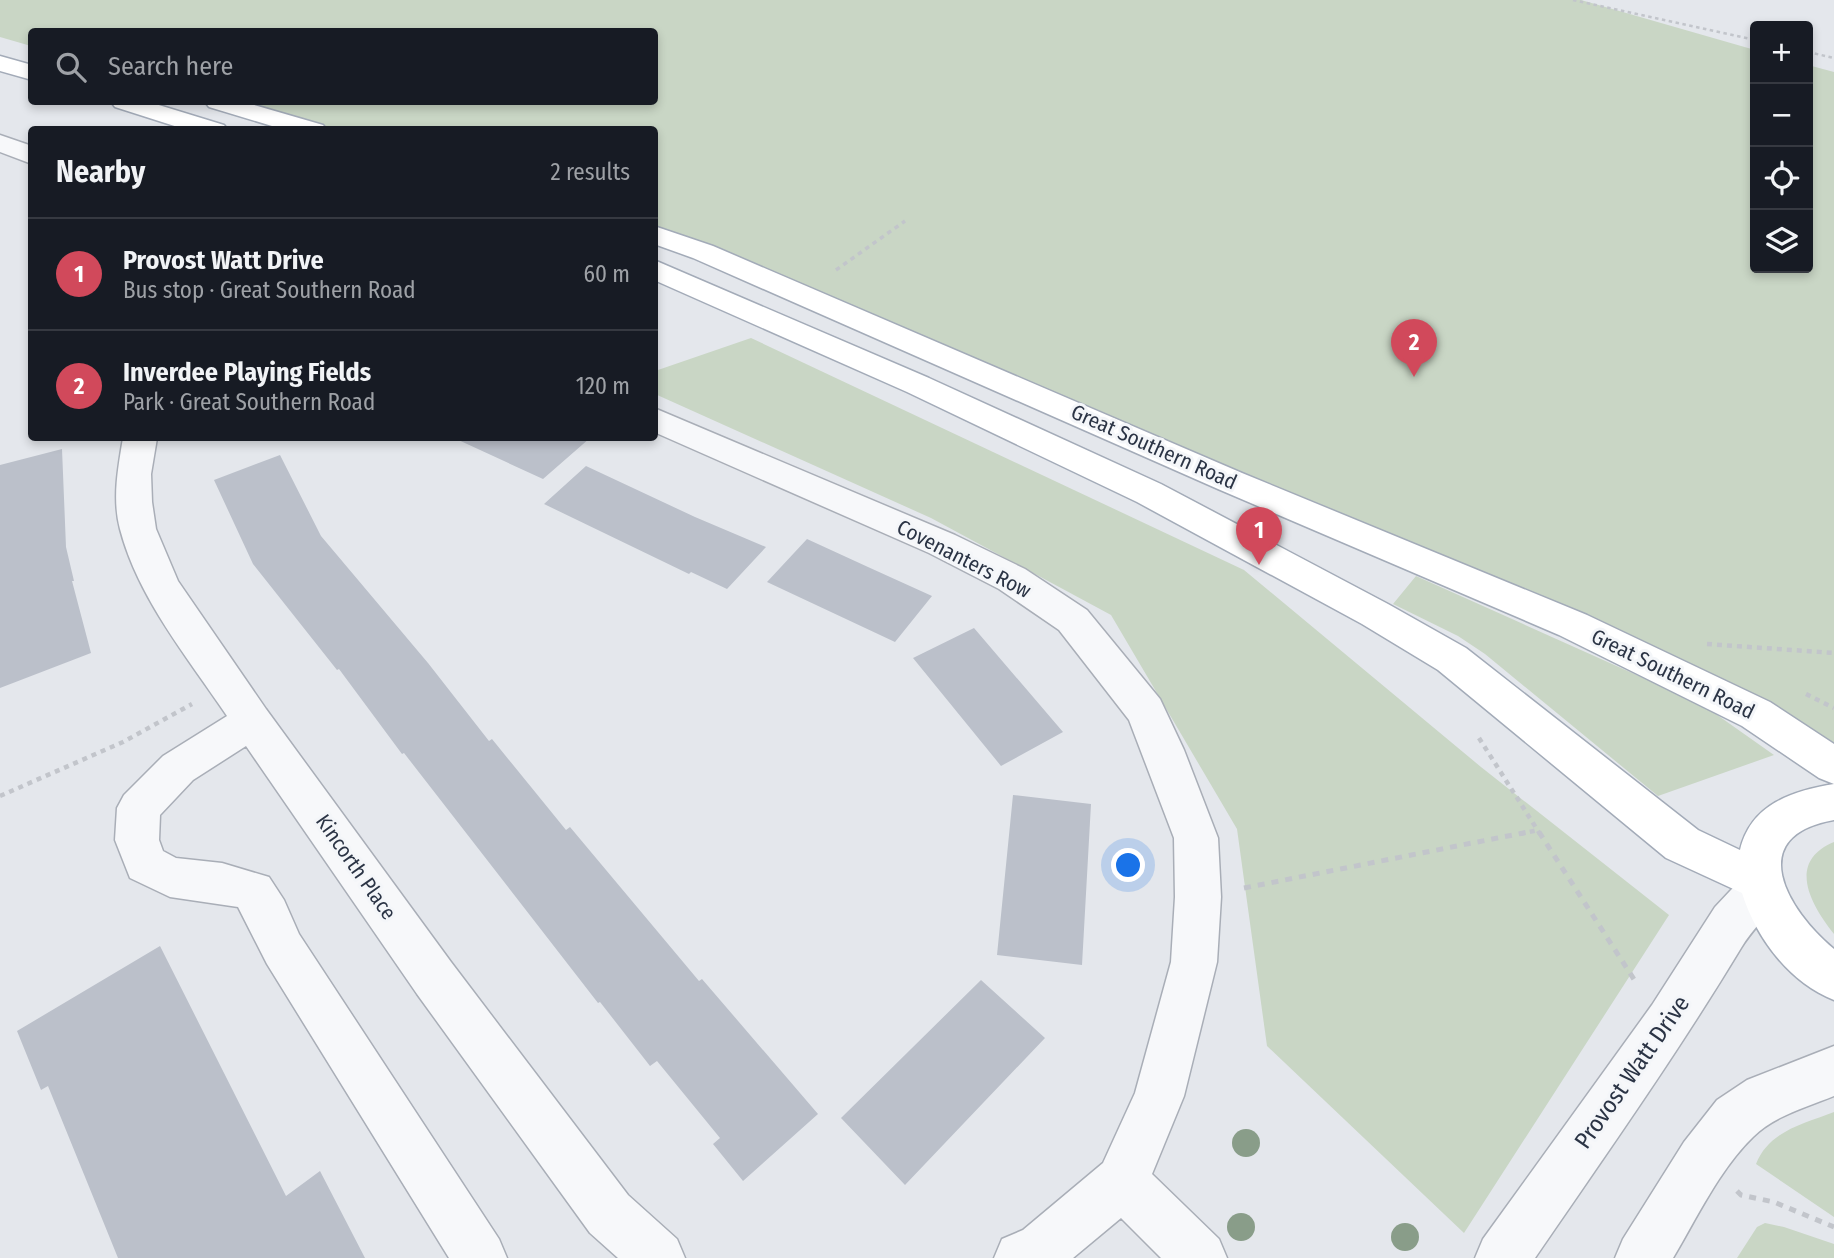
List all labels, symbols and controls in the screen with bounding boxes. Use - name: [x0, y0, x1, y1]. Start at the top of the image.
- map controls: [1750, 21, 1813, 273]
- button: +: [1750, 21, 1813, 84]
- search box: [28, 28, 658, 105]
- icon: search: [52, 48, 90, 86]
- text: Search here: [108, 51, 233, 82]
- button: −: [1750, 84, 1813, 147]
- button: locate: [1750, 147, 1813, 210]
- text: Nearby: [56, 154, 145, 190]
- text: 2 results: [550, 158, 630, 186]
- button: layers: [1750, 210, 1813, 273]
- text: Provost Watt Drive: [123, 245, 324, 276]
- text: 1: [74, 260, 84, 288]
- text: 60 m: [584, 260, 630, 288]
- text: Bus stop · Great Southern Road: [123, 276, 416, 304]
- pin: 2: [1391, 319, 1437, 377]
- text: Inverdee Playing Fields: [123, 357, 371, 388]
- text: 2: [74, 372, 84, 400]
- text: 120 m: [576, 372, 630, 400]
- text: Park · Great Southern Road: [123, 388, 375, 416]
- street label: Great Southern Road: [1067, 399, 1241, 495]
- pin: 1: [1236, 507, 1282, 565]
- street label: Covenanters Row: [893, 514, 1036, 604]
- street label: Great Southern Road: [1587, 623, 1759, 725]
- street label: Kincorth Place: [310, 809, 402, 925]
- your location: [1111, 848, 1145, 882]
- street label: Provost Watt Drive: [1569, 990, 1695, 1154]

